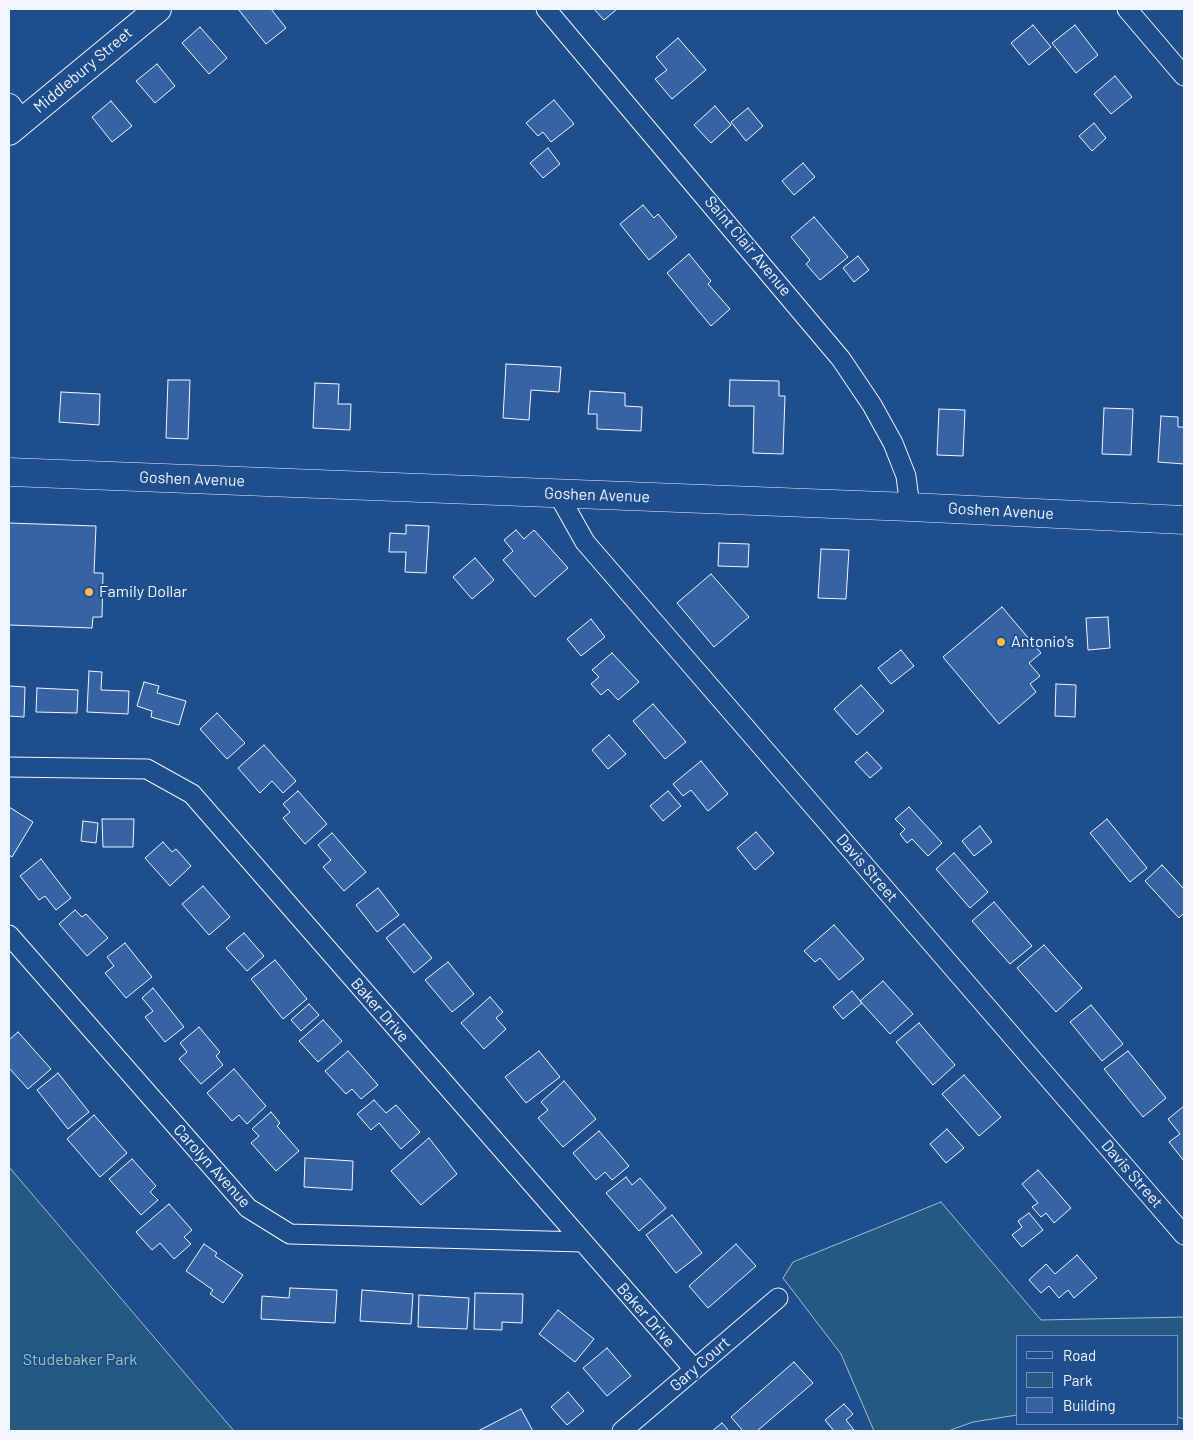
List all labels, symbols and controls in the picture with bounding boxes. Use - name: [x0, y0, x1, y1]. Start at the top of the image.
- street label: Middlebury Street: [30, 23, 136, 117]
- street label: Saint Clair Avenue: [701, 192, 795, 300]
- street label: Goshen Avenue: [139, 468, 245, 490]
- street label: Goshen Avenue: [544, 484, 650, 506]
- street label: Goshen Avenue: [948, 499, 1054, 523]
- place label: Family Dollar: [99, 582, 187, 602]
- marker: Family Dollar: [83, 586, 95, 598]
- place label: Antonio's: [1011, 632, 1074, 652]
- marker: Antonio's: [995, 636, 1007, 648]
- street label: Davis Street: [832, 830, 902, 906]
- street label: Baker Drive: [347, 974, 413, 1046]
- street label: Carolyn Avenue: [169, 1120, 255, 1212]
- street label: Davis Street: [1097, 1136, 1167, 1212]
- street label: Baker Drive: [613, 1279, 679, 1351]
- street label: Gary Court: [666, 1333, 734, 1395]
- legend: [1016, 1335, 1178, 1425]
- text: Road: [1063, 1346, 1096, 1364]
- park label: Studebaker Park: [23, 1350, 137, 1370]
- text: Park: [1063, 1371, 1092, 1389]
- text: Building: [1063, 1396, 1116, 1414]

